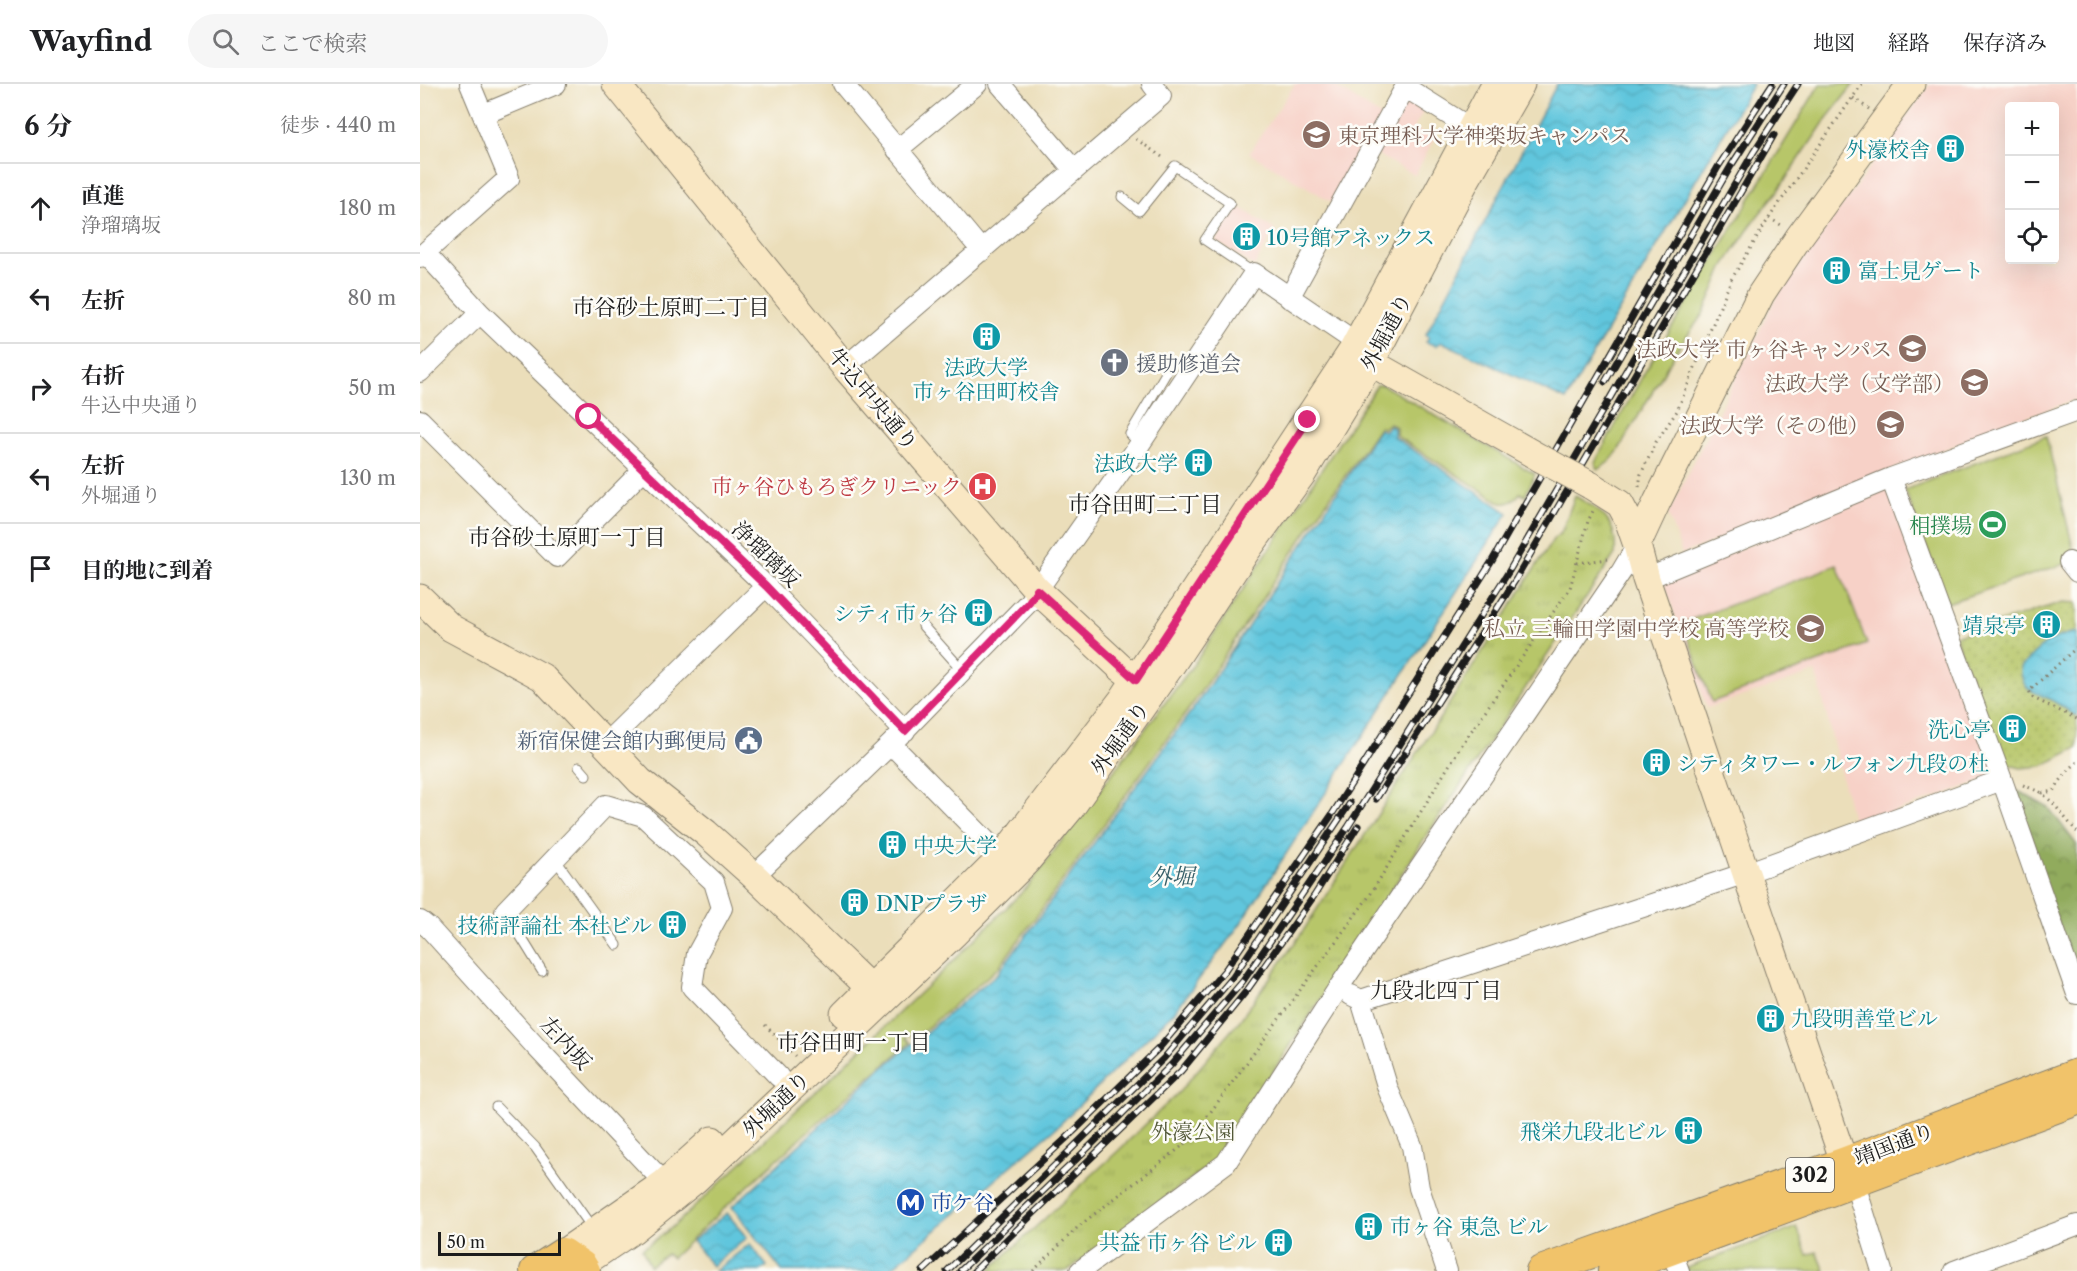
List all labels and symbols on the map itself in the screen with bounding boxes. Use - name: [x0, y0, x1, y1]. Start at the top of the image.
- school or university icon: 東京理科大学神楽坂キャンパス: [1301, 119, 1333, 151]
- place label: 東京理科大学神楽坂キャンパス: [1338, 123, 1631, 148]
- building icon: 外濠校舎: [1935, 133, 1967, 165]
- place label: 外濠校舎: [1846, 137, 1930, 162]
- building icon: 10号館アネックス: [1230, 221, 1262, 253]
- place label: 10号館アネックス: [1267, 225, 1435, 250]
- building icon: 富士見ゲート: [1821, 254, 1853, 286]
- place label: 富士見ゲート: [1858, 258, 1984, 283]
- street label: 外堀通り: [1355, 289, 1417, 375]
- district label: 市谷砂土原町二丁目: [572, 294, 770, 321]
- building icon: 法政大学 市ヶ谷田町校舎: [970, 320, 1002, 352]
- school or university icon: 法政大学 市ヶ谷キャンパス: [1897, 333, 1929, 365]
- place label: 法政大学 市ヶ谷キャンパス: [1636, 337, 1892, 362]
- street label: 牛込中央通り: [823, 343, 923, 455]
- church icon: 援助修道会: [1099, 347, 1131, 379]
- place label: 援助修道会: [1136, 351, 1241, 376]
- place label: 法政大学 市ヶ谷田町校舎: [913, 355, 1060, 404]
- school or university icon: 法政大学（文学部）: [1959, 367, 1991, 399]
- place label: 法政大学（文学部）: [1765, 371, 1954, 396]
- route start: [575, 403, 601, 429]
- route end: [1294, 406, 1320, 432]
- school or university icon: 法政大学（その他）: [1874, 409, 1906, 441]
- place label: 法政大学（その他）: [1680, 413, 1869, 438]
- building icon: 法政大学: [1183, 447, 1215, 479]
- place label: 法政大学: [1094, 451, 1178, 476]
- hospital icon: 市ヶ谷ひもろぎクリニック: [967, 470, 999, 502]
- place label: 市ヶ谷ひもろぎクリニック: [711, 474, 962, 499]
- district label: 市谷田町二丁目: [1068, 491, 1222, 518]
- sports icon: 相撲場: [1977, 509, 2009, 541]
- place label: 相撲場: [1909, 513, 1972, 538]
- street label: 浄瑠璃坂: [727, 516, 805, 592]
- district label: 市谷砂土原町一丁目: [468, 524, 666, 551]
- building icon: シティ市ヶ谷: [963, 597, 995, 629]
- place label: シティ市ヶ谷: [834, 601, 958, 626]
- building icon: 靖泉亭: [2030, 609, 2062, 641]
- school or university icon: 私立 三輪田学園中学校 高等学校: [1794, 612, 1826, 644]
- place label: 靖泉亭: [1962, 613, 2025, 638]
- place label: 私立 三輪田学園中学校 高等学校: [1484, 616, 1789, 641]
- street label: 外堀通り: [1086, 696, 1154, 780]
- building icon: 洗心亭: [1996, 713, 2028, 745]
- place label: 洗心亭: [1928, 717, 1991, 742]
- public building icon: 新宿保健会館内郵便局: [732, 724, 764, 756]
- place label: 新宿保健会館内郵便局: [517, 728, 727, 753]
- building icon: シティタワー・ルフォン九段の杜: [1640, 747, 1672, 779]
- place label: シティタワー・ルフォン九段の杜: [1677, 751, 1989, 776]
- building icon: 中央大学: [876, 829, 908, 861]
- place label: 中央大学: [913, 833, 997, 858]
- water label: 外堀: [1150, 863, 1198, 890]
- building icon: DNPプラザ: [839, 887, 871, 919]
- place label: DNPプラザ: [876, 891, 987, 916]
- building icon: 技術評論社 本社ビル: [657, 909, 689, 941]
- place label: 技術評論社 本社ビル: [457, 913, 652, 938]
- district label: 九段北四丁目: [1370, 977, 1502, 1004]
- building icon: 九段明善堂ビル: [1754, 1002, 1786, 1034]
- place label: 九段明善堂ビル: [1791, 1006, 1938, 1031]
- street label: 左内坂: [535, 1011, 597, 1075]
- district label: 市谷田町一丁目: [777, 1029, 931, 1056]
- street label: 外堀通り: [737, 1066, 815, 1142]
- building icon: 飛栄九段北ビル: [1672, 1115, 1704, 1147]
- street label: 靖国通り: [1850, 1117, 1938, 1171]
- park label: 外濠公園: [1151, 1119, 1235, 1144]
- place label: 飛栄九段北ビル: [1520, 1119, 1667, 1144]
- road number: 302: [1786, 1158, 1834, 1192]
- metro station icon: 市ケ谷: [894, 1186, 926, 1218]
- place label: 市ケ谷: [931, 1190, 994, 1215]
- building icon: 市ヶ谷 東急 ビル: [1353, 1210, 1385, 1242]
- place label: 市ヶ谷 東急 ビル: [1390, 1214, 1548, 1239]
- building icon: 共益 市ヶ谷 ビル: [1262, 1226, 1294, 1258]
- scale bar: [438, 1229, 561, 1256]
- place label: 共益 市ヶ谷 ビル: [1099, 1230, 1257, 1255]

